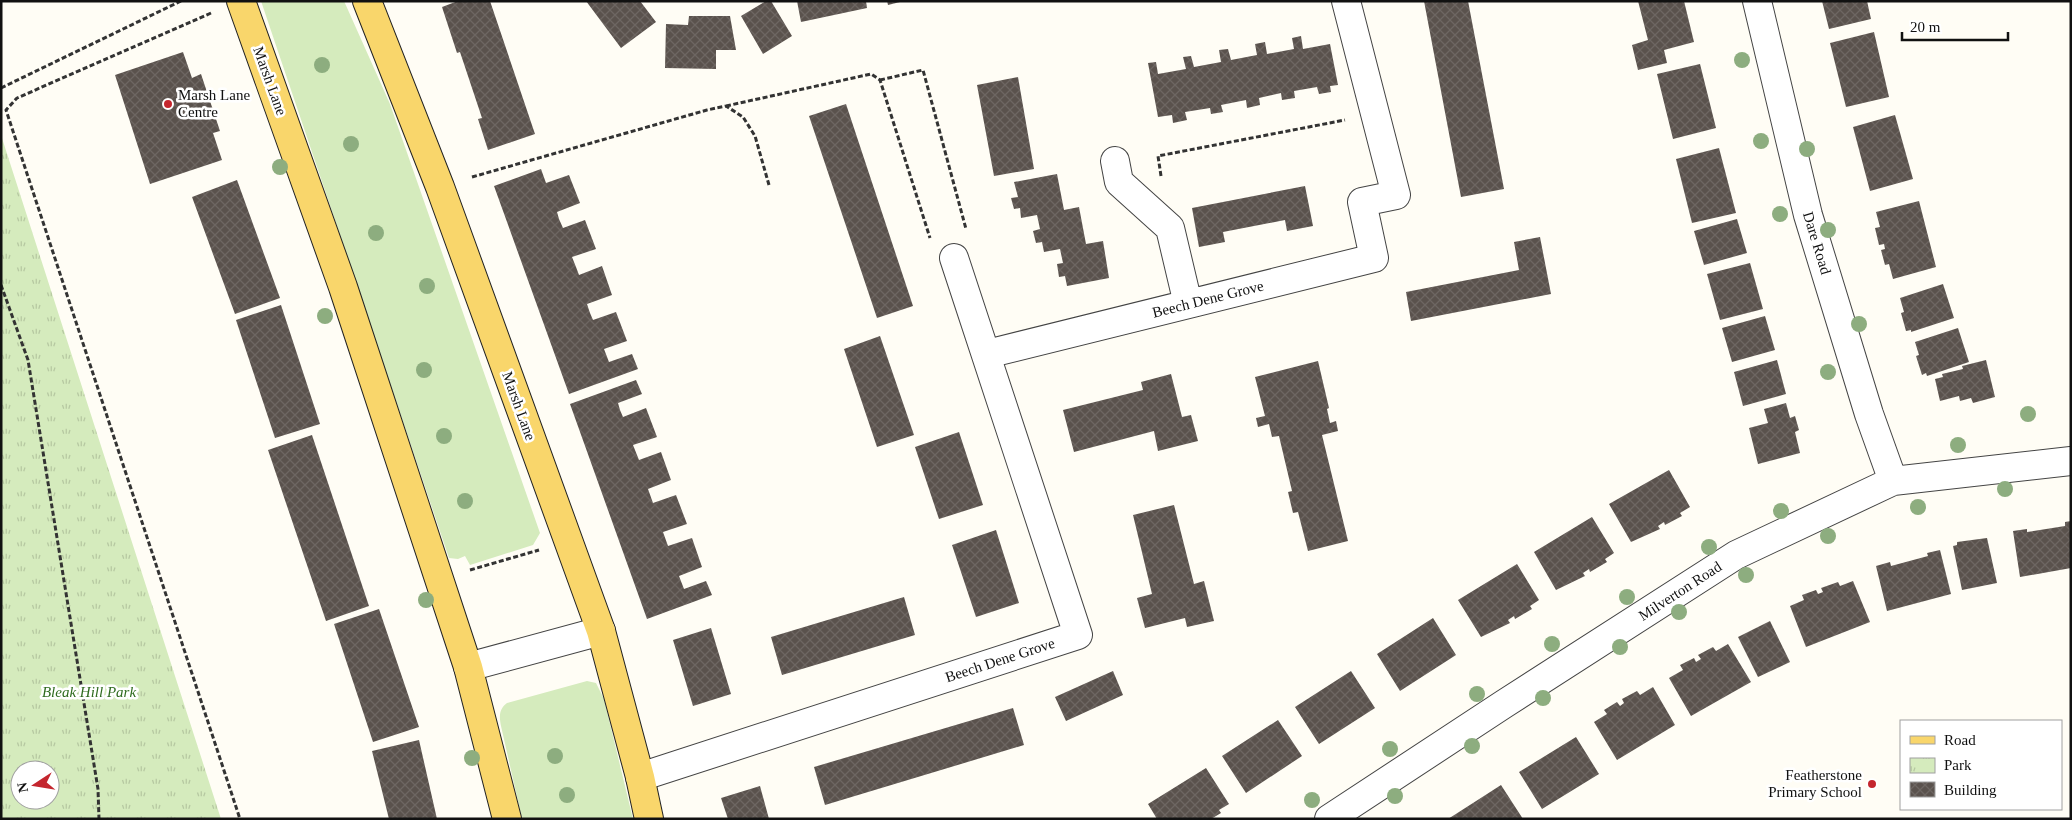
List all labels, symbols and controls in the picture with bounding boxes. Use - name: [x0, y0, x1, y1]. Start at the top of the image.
- scale bar: [1902, 10, 2008, 42]
- text: 20 m: [1910, 19, 1941, 35]
- street label: Marsh Lane: [250, 44, 290, 118]
- place label: Marsh Lane Centre: [178, 87, 250, 120]
- marker: Marsh Lane Centre: [162, 98, 174, 110]
- street label: Dare Road: [1800, 210, 1834, 277]
- street label: Beech Dene Grove: [1151, 277, 1266, 321]
- street label: Marsh Lane: [499, 369, 539, 443]
- street label: Milverton Road: [1636, 558, 1725, 624]
- street label: Beech Dene Grove: [943, 635, 1057, 685]
- park label: Bleak Hill Park: [42, 684, 136, 700]
- legend: [1900, 720, 2062, 810]
- text: Road: [1944, 732, 1976, 748]
- text: Park: [1944, 757, 1972, 773]
- north arrow: [10, 760, 60, 810]
- place label: Featherstone Primary School: [1768, 767, 1862, 800]
- marker: Featherstone Primary School: [1866, 778, 1878, 790]
- text: N: [14, 781, 31, 794]
- text: Building: [1944, 782, 1997, 798]

